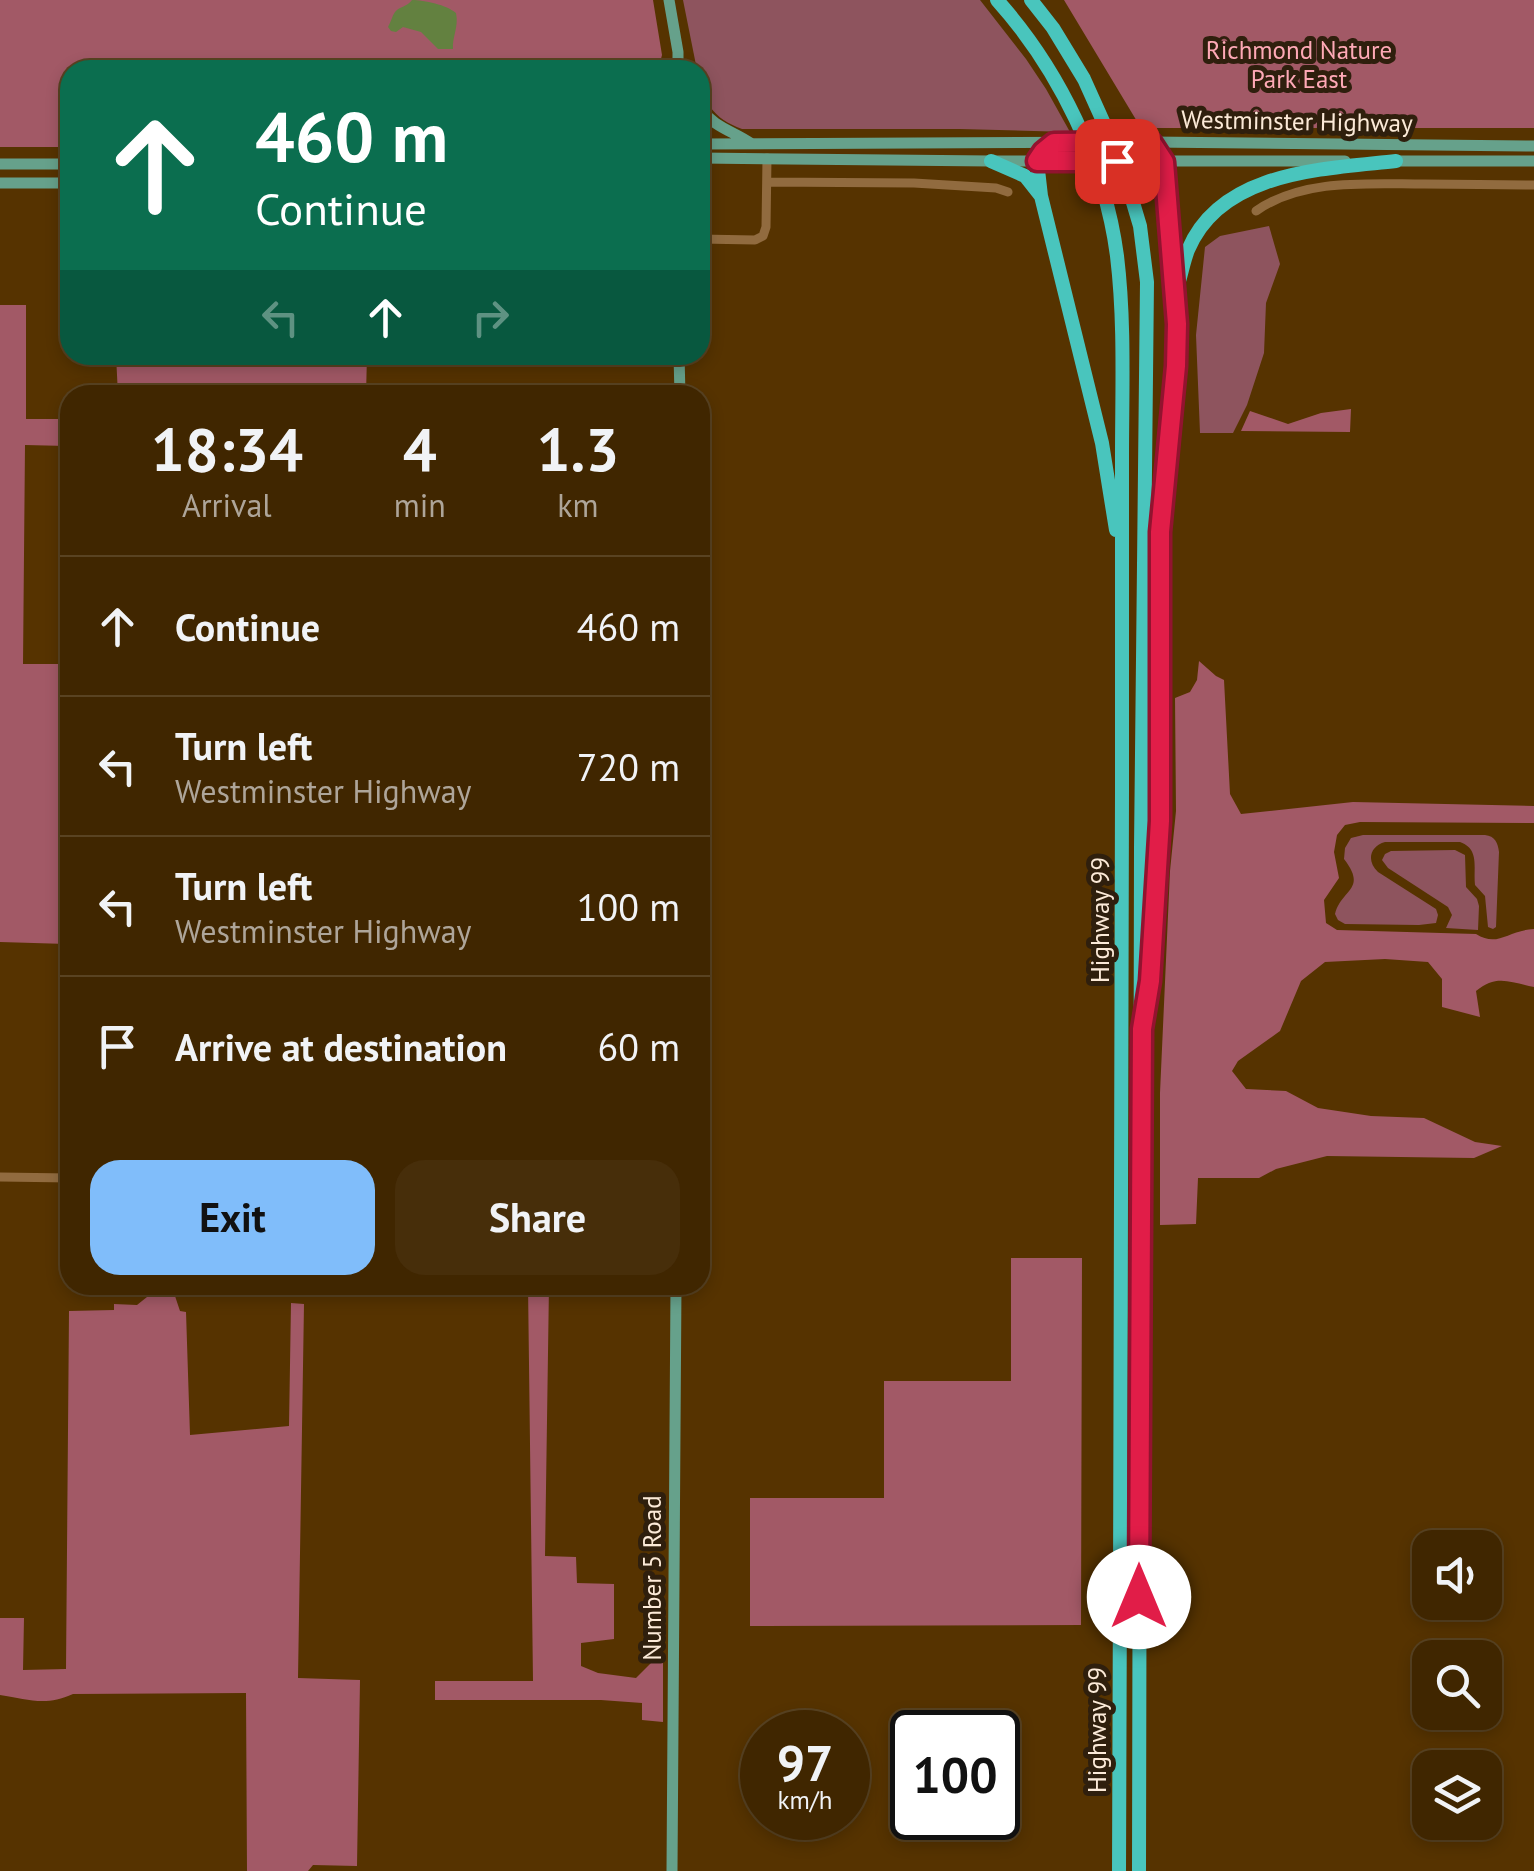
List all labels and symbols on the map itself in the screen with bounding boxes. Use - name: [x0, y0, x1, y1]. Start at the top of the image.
- park label: Richmond Nature Park East: [1206, 34, 1392, 95]
- street label: Westminster Highway: [1181, 103, 1413, 139]
- pin: [1075, 119, 1160, 204]
- street label: Highway 99: [1084, 857, 1116, 983]
- street label: Number 5 Road: [636, 1495, 668, 1661]
- position arrow: [1087, 1545, 1191, 1649]
- street label: Highway 99: [1081, 1667, 1113, 1793]
- speed limit sign: 100: [890, 1710, 1020, 1840]

